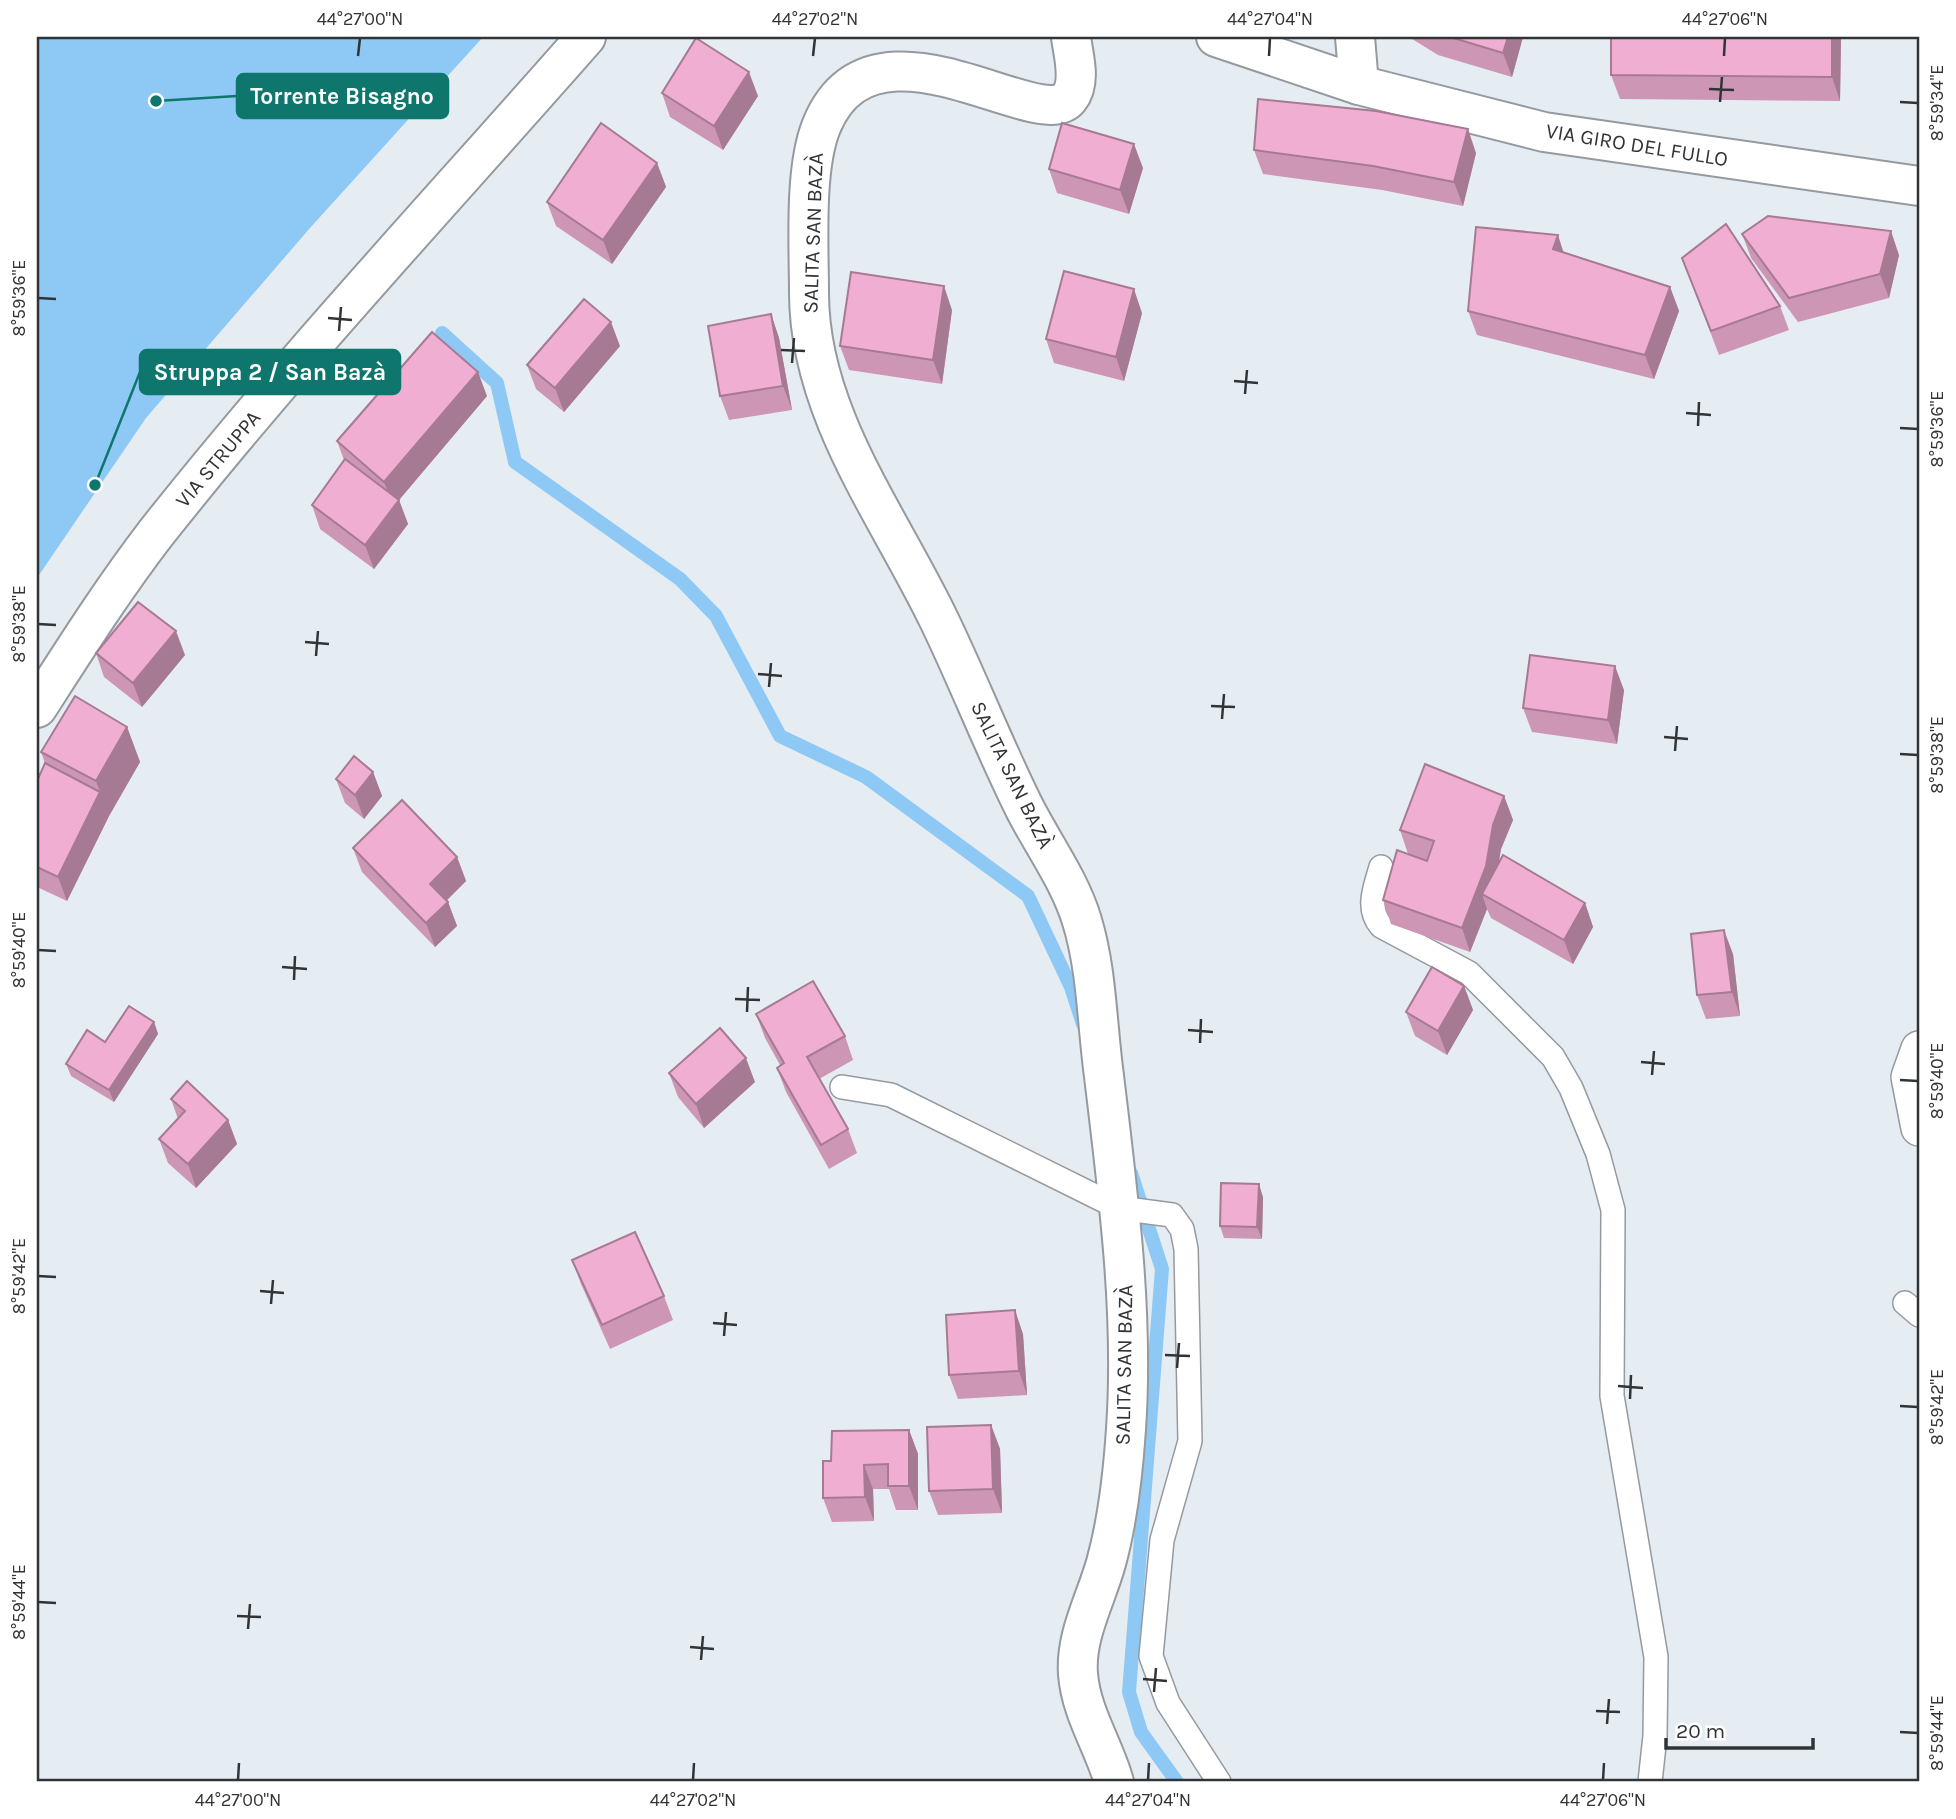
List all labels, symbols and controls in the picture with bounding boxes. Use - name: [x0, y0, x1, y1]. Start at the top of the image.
- text: 44°27'00"N: [317, 8, 403, 30]
- text: 44°27'02"N: [772, 8, 858, 30]
- text: 44°27'04"N: [1227, 8, 1313, 30]
- text: 44°27'06"N: [1682, 8, 1768, 30]
- text: 8°59'34"E: [1926, 65, 1948, 141]
- callout: Torrente Bisagno: [237, 74, 448, 118]
- text: Torrente Bisagno: [250, 83, 434, 110]
- street label: VIA GIRO DEL FULLO: [1544, 119, 1730, 171]
- street label: SALITA SAN BAZÀ: [798, 152, 828, 314]
- text: 8°59'36"E: [8, 260, 30, 336]
- callout: Struppa 2 / San Bazà: [140, 350, 400, 394]
- text: Struppa 2 / San Bazà: [154, 359, 386, 386]
- text: 8°59'36"E: [1926, 391, 1948, 467]
- street label: VIA STRUPPA: [171, 406, 265, 512]
- text: 8°59'38"E: [8, 585, 30, 663]
- street label: SALITA SAN BAZÀ: [966, 697, 1058, 853]
- text: 8°59'38"E: [1926, 716, 1948, 794]
- text: 8°59'40"E: [8, 912, 30, 988]
- text: 8°59'40"E: [1926, 1043, 1948, 1119]
- text: 8°59'42"E: [8, 1238, 30, 1314]
- street label: SALITA SAN BAZÀ: [1111, 1284, 1137, 1446]
- text: 8°59'42"E: [1926, 1369, 1948, 1445]
- text: 8°59'44"E: [8, 1564, 30, 1640]
- text: 8°59'44"E: [1926, 1695, 1948, 1771]
- scale bar: [1666, 1707, 1812, 1751]
- text: 20 m: [1676, 1719, 1725, 1743]
- text: 44°27'00"N: [195, 1789, 281, 1811]
- text: 44°27'02"N: [650, 1789, 736, 1811]
- text: 44°27'04"N: [1105, 1789, 1191, 1811]
- text: 44°27'06"N: [1560, 1789, 1646, 1811]

